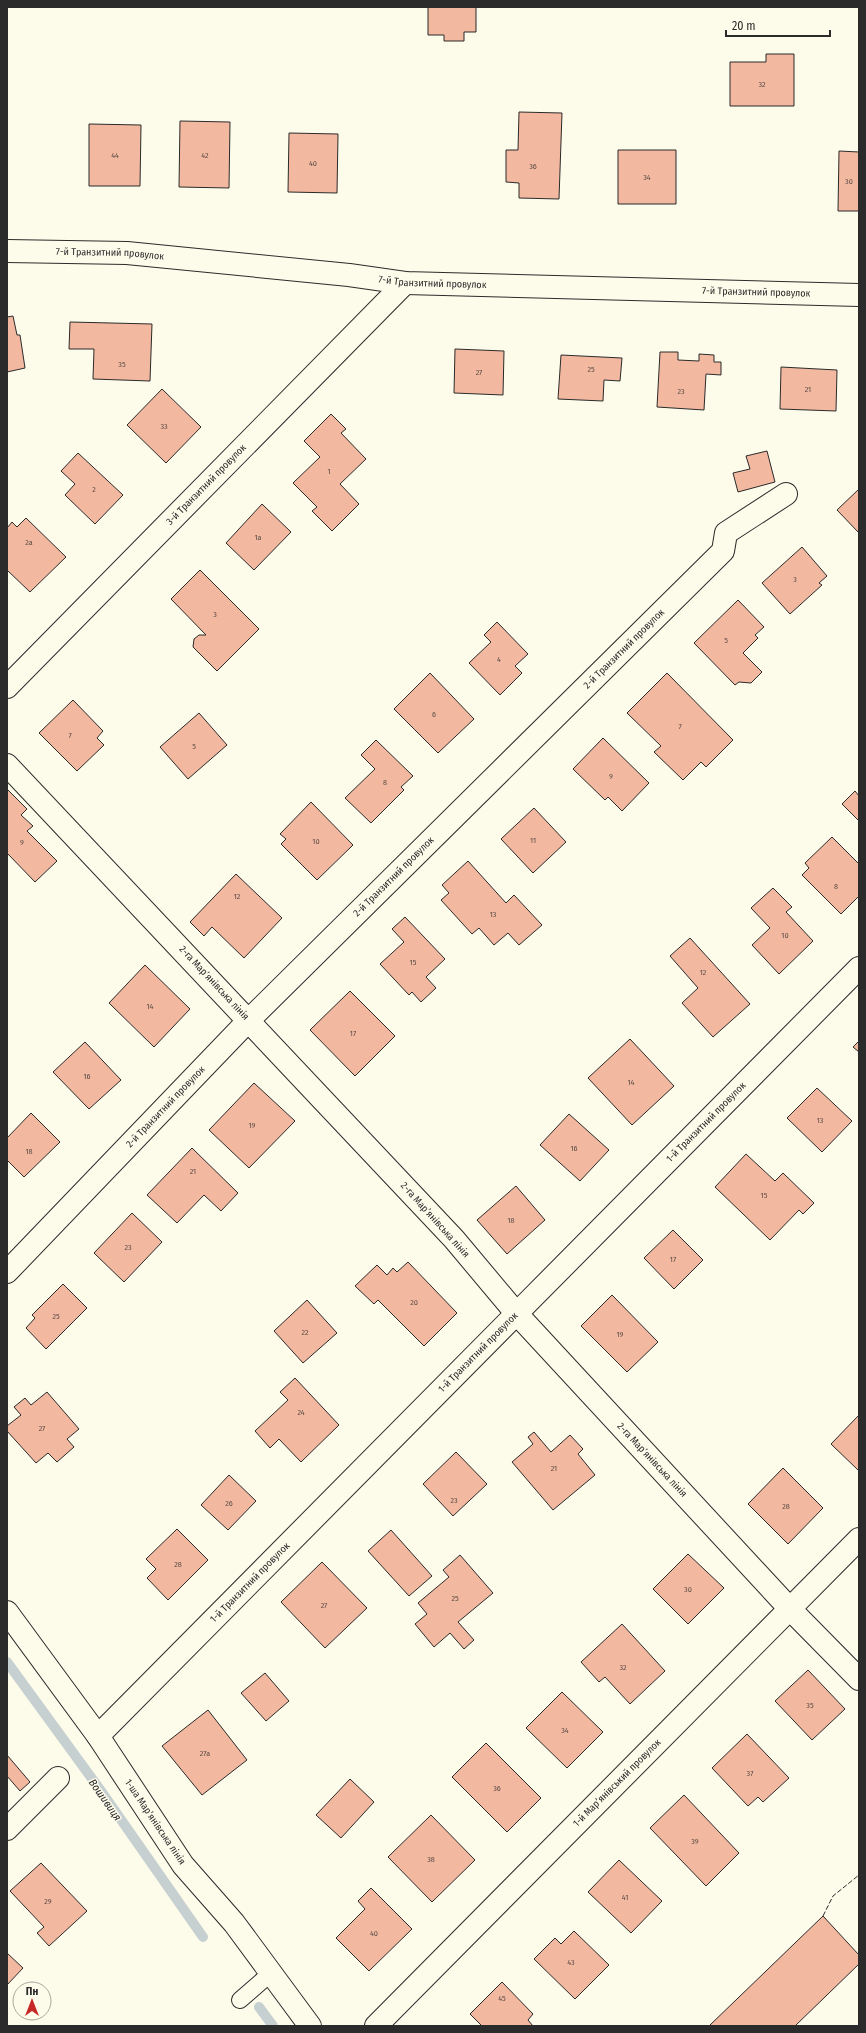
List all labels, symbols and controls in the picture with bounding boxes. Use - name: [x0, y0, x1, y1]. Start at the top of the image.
- scale bar: [726, 12, 830, 38]
- text: 20 m: [732, 19, 756, 33]
- house number: 32: [758, 80, 766, 89]
- house number: 44: [111, 151, 119, 160]
- house number: 42: [201, 151, 209, 160]
- house number: 40: [309, 159, 317, 168]
- house number: 36: [529, 162, 537, 171]
- house number: 34: [643, 173, 651, 182]
- house number: 30: [845, 177, 853, 186]
- street label: 7-й Транзитний провулок: [56, 246, 165, 263]
- street label: 7-й Транзитний провулок: [378, 273, 487, 291]
- street label: 7-й Транзитний провулок: [702, 285, 811, 300]
- house number: 35: [118, 360, 126, 369]
- house number: 25: [587, 365, 595, 374]
- house number: 27: [476, 368, 483, 377]
- house number: 21: [805, 385, 811, 394]
- house number: 23: [677, 387, 685, 396]
- house number: 33: [160, 422, 168, 431]
- street label: 3-й Транзитний провулок: [164, 442, 249, 528]
- house number: 1: [327, 467, 331, 476]
- house number: 2: [92, 485, 96, 494]
- house number: 1а: [254, 533, 262, 542]
- house number: 2а: [25, 538, 33, 547]
- house number: 3: [793, 575, 797, 584]
- street label: 2-й Транзитний провулок: [581, 606, 667, 691]
- house number: 3: [213, 610, 217, 619]
- house number: 5: [724, 636, 728, 645]
- house number: 4: [497, 655, 501, 664]
- house number: 6: [432, 710, 436, 719]
- house number: 7: [678, 722, 682, 731]
- house number: 7: [68, 731, 72, 740]
- house number: 5: [192, 742, 196, 751]
- house number: 9: [609, 772, 613, 781]
- house number: 8: [383, 778, 387, 787]
- street label: 2-й Транзитний провулок: [351, 834, 437, 919]
- house number: 11: [530, 836, 536, 845]
- house number: 10: [312, 837, 320, 846]
- house number: 9: [20, 838, 24, 847]
- house number: 8: [834, 882, 838, 891]
- house number: 12: [234, 892, 241, 901]
- house number: 13: [490, 910, 497, 919]
- house number: 10: [781, 931, 789, 940]
- street label: 2-га Марʼянівська лінія: [176, 943, 252, 1023]
- house number: 15: [410, 958, 417, 967]
- house number: 12: [700, 968, 707, 977]
- house number: 14: [147, 1002, 154, 1011]
- house number: 17: [350, 1029, 357, 1038]
- street label: 2-й Транзитний провулок: [124, 1063, 208, 1150]
- house number: 16: [83, 1072, 91, 1081]
- house number: 14: [628, 1078, 635, 1087]
- street label: 1-й Транзитний провулок: [664, 1079, 749, 1165]
- house number: 13: [817, 1116, 824, 1125]
- house number: 19: [248, 1121, 256, 1130]
- house number: 16: [570, 1144, 578, 1153]
- house number: 18: [25, 1147, 33, 1156]
- house number: 21: [190, 1167, 196, 1176]
- street label: 2-га Марʼянівська лінія: [398, 1179, 473, 1260]
- house number: 15: [761, 1191, 768, 1200]
- house number: 18: [507, 1216, 515, 1225]
- house number: 23: [124, 1243, 132, 1252]
- house number: 17: [670, 1255, 677, 1264]
- house number: 20: [410, 1298, 418, 1307]
- street label: 1-й Транзитний провулок: [436, 1310, 521, 1395]
- house number: 25: [52, 1312, 60, 1321]
- house number: 22: [301, 1328, 309, 1337]
- house number: 19: [616, 1330, 624, 1339]
- house number: 24: [297, 1408, 305, 1417]
- street label: 2-га Марʼянівська лінія: [614, 1420, 690, 1500]
- house number: 27: [39, 1424, 46, 1433]
- house number: 21: [551, 1464, 557, 1473]
- house number: 23: [450, 1496, 458, 1505]
- house number: 26: [225, 1499, 233, 1508]
- house number: 28: [782, 1502, 790, 1511]
- street label: 1-й Транзитний провулок: [208, 1540, 293, 1625]
- house number: 28: [174, 1560, 182, 1569]
- house number: 30: [684, 1585, 692, 1594]
- house number: 25: [451, 1594, 459, 1603]
- house number: 27: [321, 1601, 328, 1610]
- house number: 32: [619, 1663, 627, 1672]
- house number: 35: [806, 1701, 814, 1710]
- house number: 34: [561, 1726, 569, 1735]
- street label: 1-й Марʼянівський провулок: [570, 1736, 664, 1829]
- house number: 27а: [200, 1749, 210, 1758]
- house number: 37: [747, 1769, 754, 1778]
- street label: 1-ша Марʼянівська лінія: [122, 1776, 189, 1867]
- water label: Вошивиця: [86, 1777, 124, 1823]
- house number: 36: [493, 1784, 501, 1793]
- house number: 39: [691, 1837, 699, 1846]
- house number: 38: [427, 1855, 435, 1864]
- house number: 41: [622, 1893, 628, 1902]
- house number: 29: [44, 1897, 52, 1906]
- house number: 40: [370, 1929, 378, 1938]
- house number: 43: [567, 1958, 575, 1967]
- north arrow: [12, 1981, 52, 2021]
- text: Пн: [26, 1985, 38, 1998]
- house number: 45: [498, 1994, 506, 2003]

